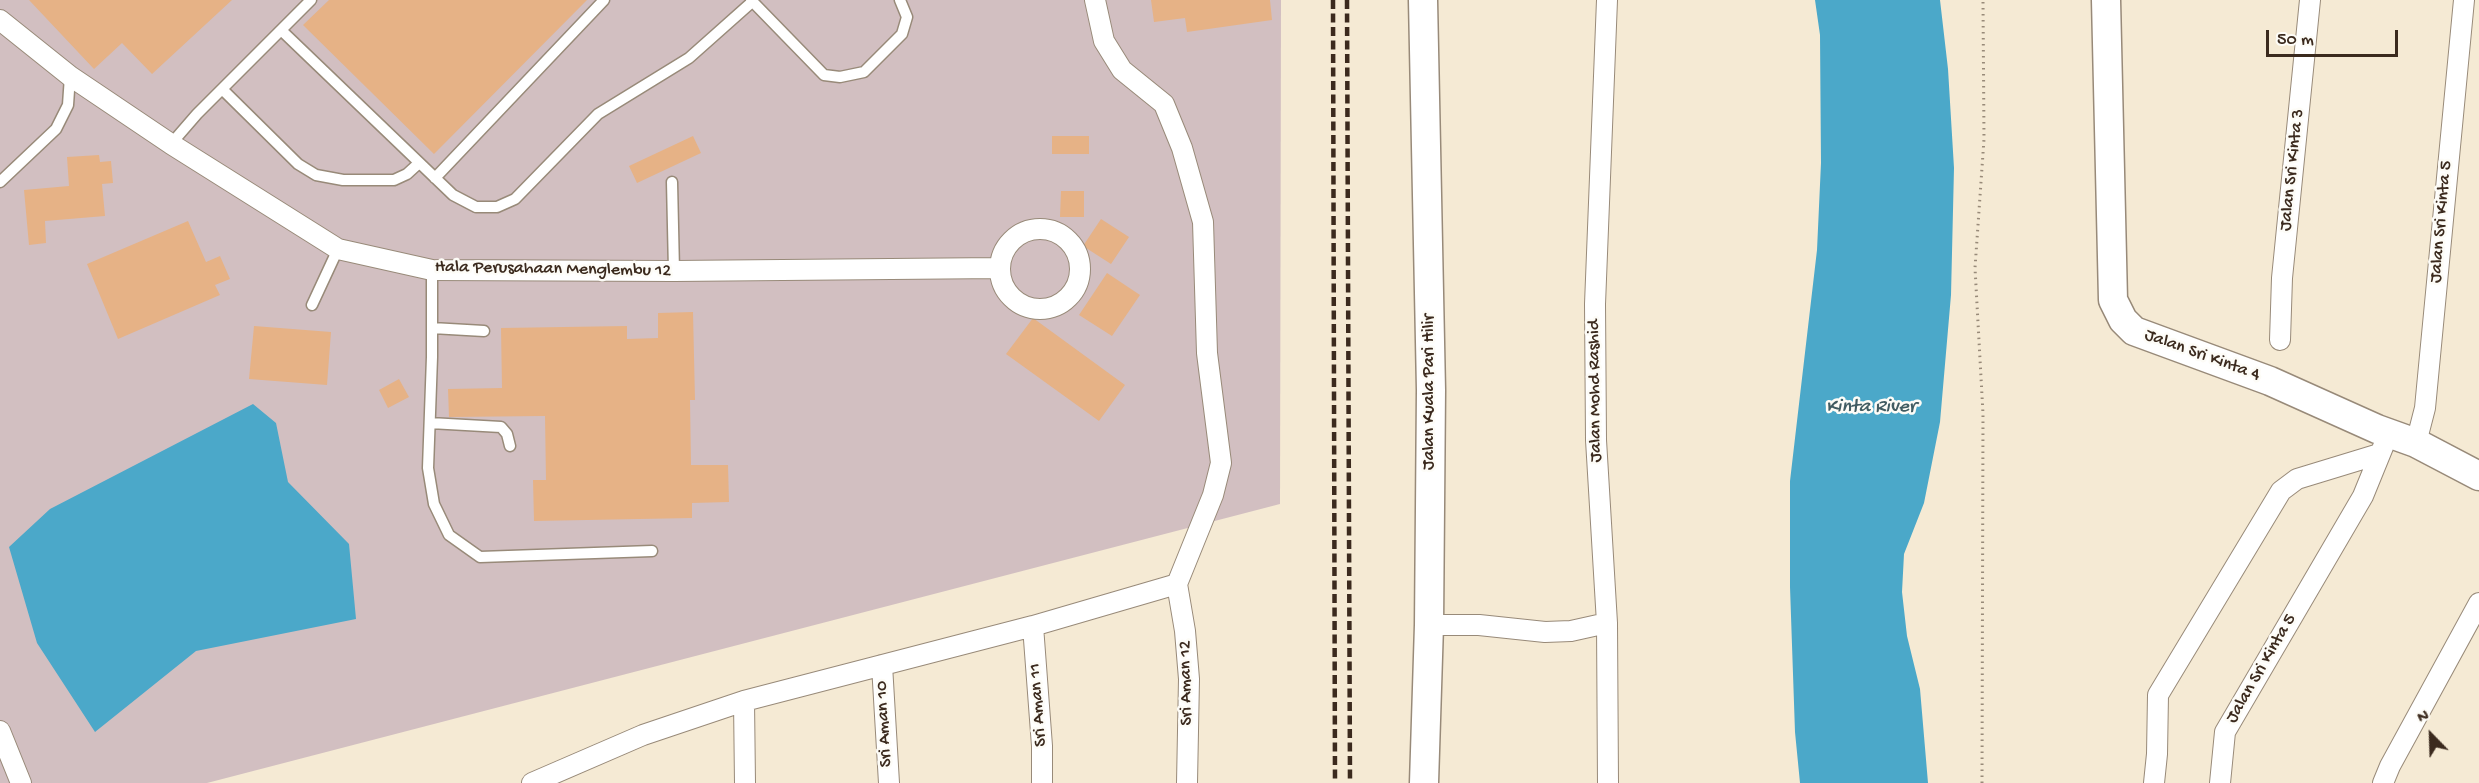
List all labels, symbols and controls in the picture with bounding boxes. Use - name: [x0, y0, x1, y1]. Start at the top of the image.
- scale bar: [2269, 18, 2401, 56]
- text: 50 m: [2277, 30, 2314, 51]
- street label: Jalan Sri Kinta 3: [2276, 108, 2310, 232]
- street label: Jalan Sri Kinta 5: [2426, 160, 2458, 284]
- street label: Hala Perusahaan Menglembu 12: [435, 257, 671, 283]
- street label: Jalan Kuala Pari Hilir: [1419, 314, 1441, 470]
- street label: Jalan Mohd Rashid: [1584, 319, 1608, 463]
- street label: Jalan Sri Kinta 4: [2141, 325, 2263, 387]
- water label: Kinta River: [1826, 396, 1916, 420]
- street label: Jalan Sri Kinta 5: [2222, 611, 2302, 727]
- street label: Sri Aman 12: [1175, 640, 1199, 726]
- street label: Sri Aman 11: [1025, 663, 1053, 747]
- street label: Sri Aman 10: [872, 680, 898, 768]
- north arrow: [2401, 705, 2461, 765]
- text: N: [2415, 707, 2432, 729]

